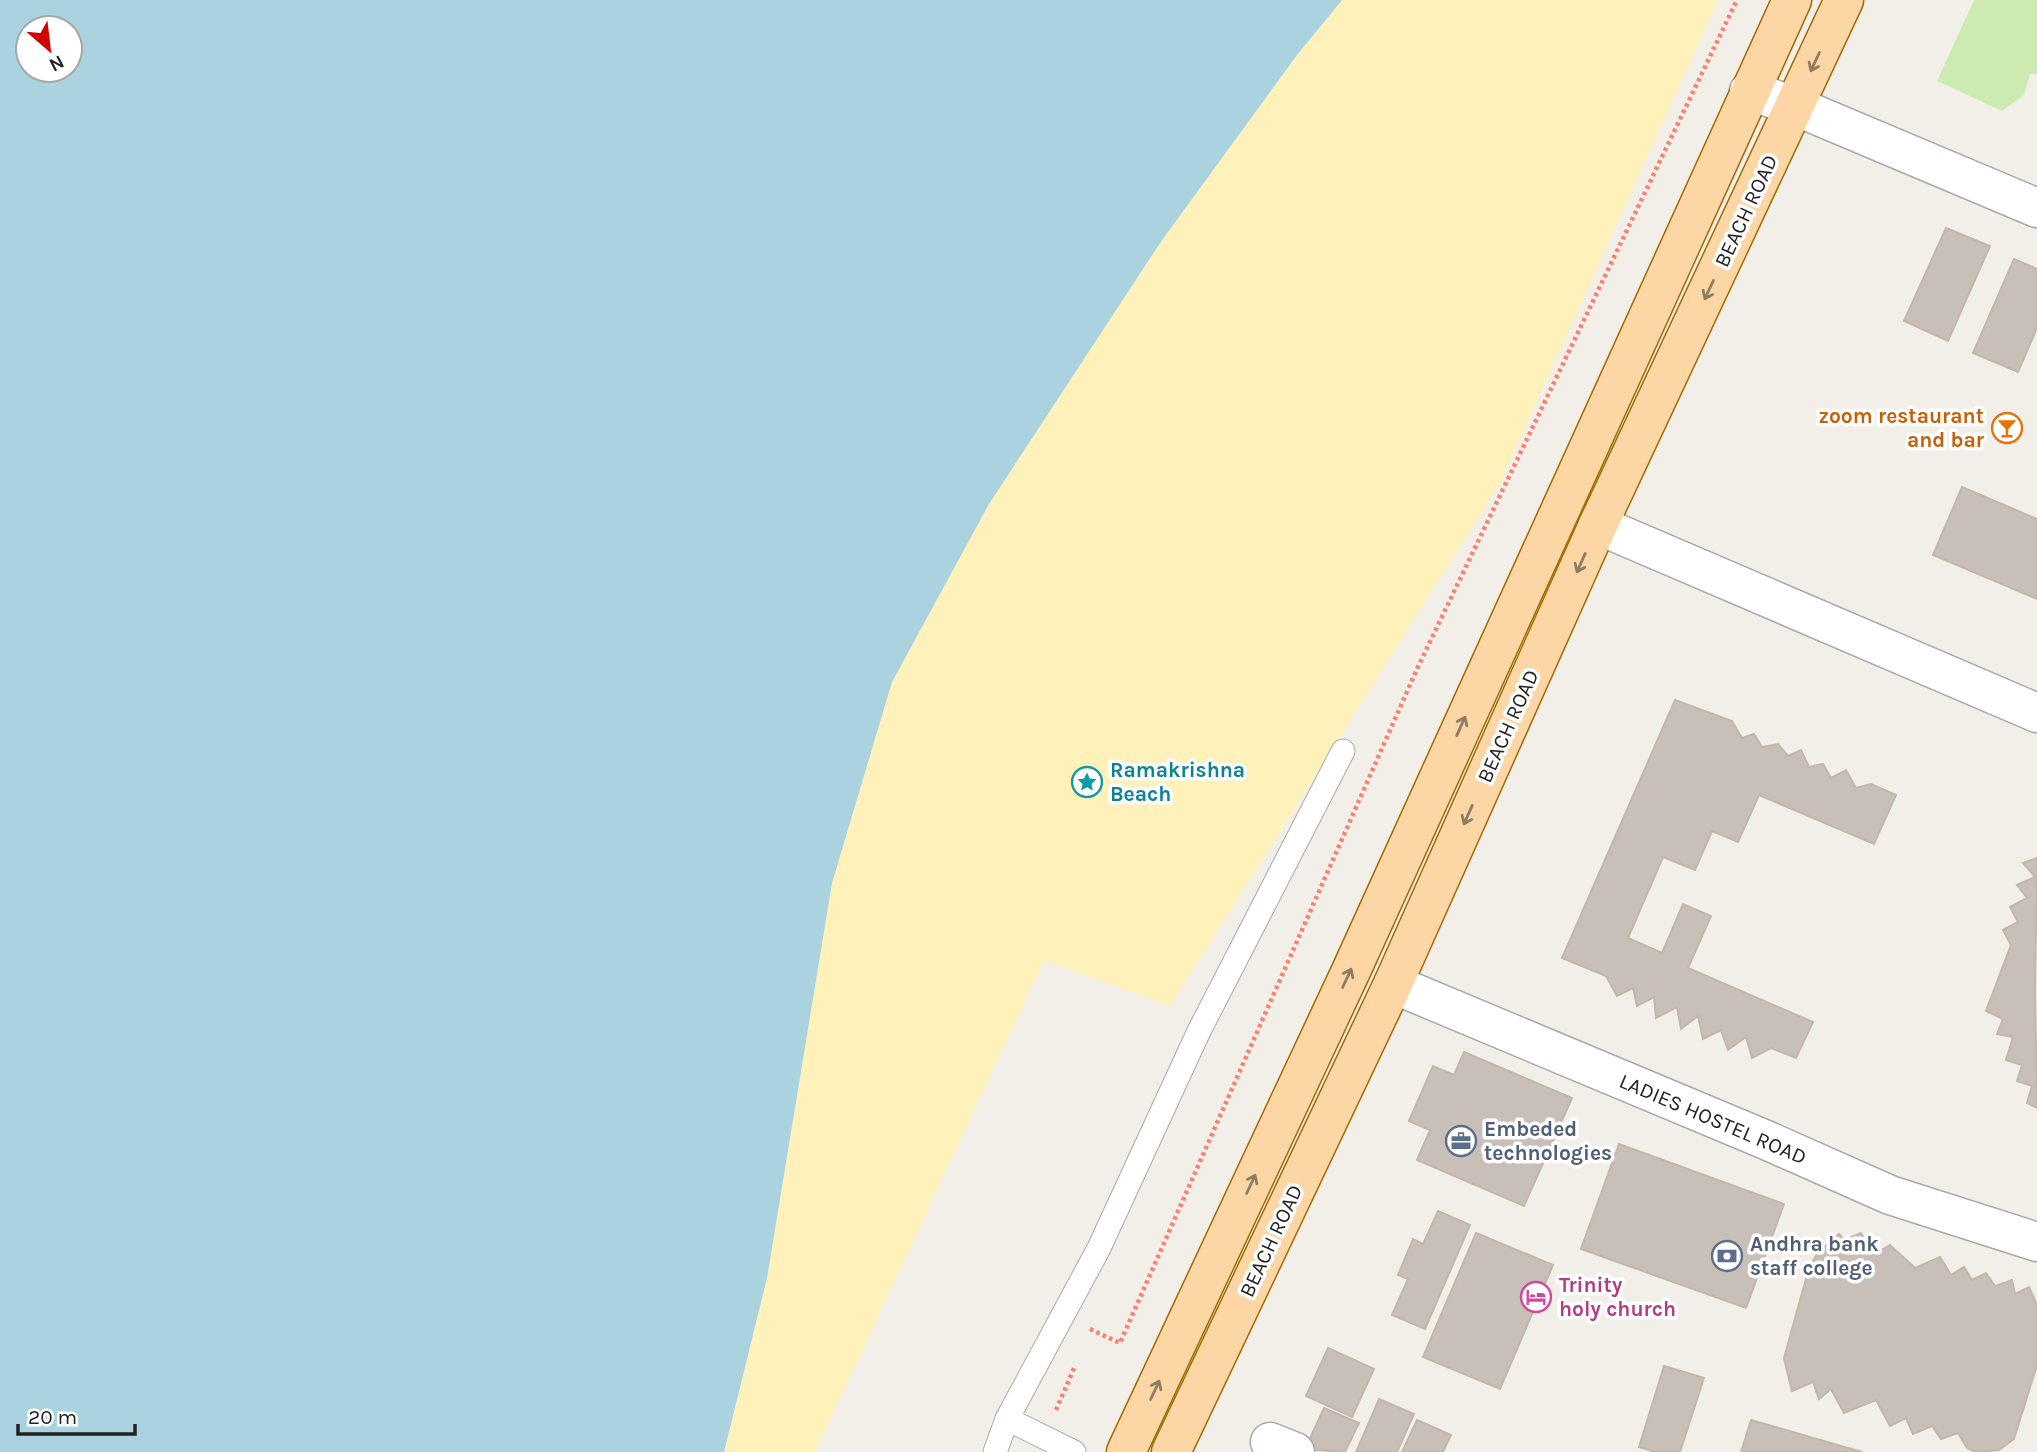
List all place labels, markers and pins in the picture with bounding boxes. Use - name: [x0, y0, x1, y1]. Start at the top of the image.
- place label: zoom restaurant and bar: [1819, 404, 1985, 452]
- bar icon: zoom restaurant and bar: [1990, 411, 2024, 445]
- place label: Ramakrishna Beach: [1110, 758, 1245, 806]
- place icon: Ramakrishna Beach: [1070, 765, 1104, 799]
- place label: Embeded technologies: [1484, 1117, 1612, 1165]
- office icon: Embeded technologies: [1444, 1124, 1478, 1158]
- place label: Andhra bank staff college: [1750, 1232, 1879, 1280]
- bank icon: Andhra bank staff college: [1710, 1239, 1744, 1273]
- place label: Trinity holy church: [1559, 1273, 1676, 1321]
- hotel icon: Trinity holy church: [1519, 1280, 1553, 1314]

